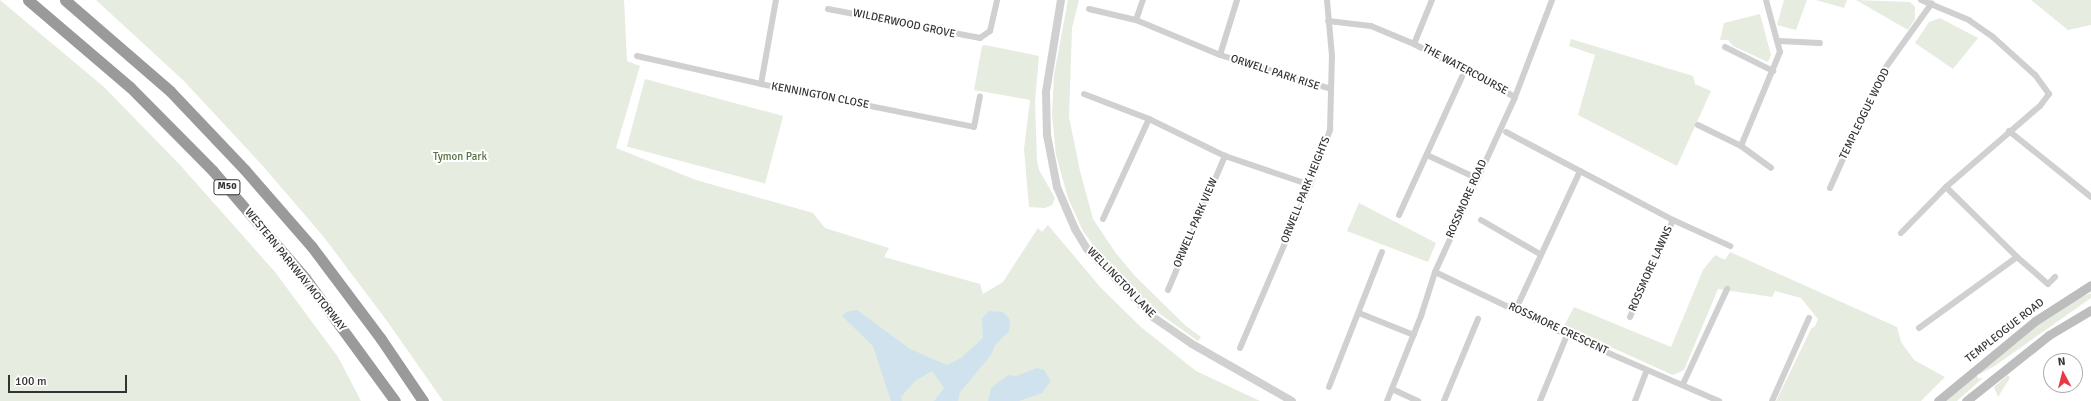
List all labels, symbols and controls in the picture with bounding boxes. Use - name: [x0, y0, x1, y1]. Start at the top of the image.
- street label: WILDERWOOD GROVE: [852, 7, 956, 41]
- street label: THE WATERCOURSE: [1420, 42, 1510, 98]
- street label: ORWELL PARK RISE: [1229, 52, 1321, 94]
- street label: TEMPLEOGUE WOOD: [1837, 66, 1893, 162]
- street label: KENNINGTON CLOSE: [770, 80, 870, 112]
- street label: ORWELL PARK HEIGHTS: [1279, 135, 1333, 245]
- park label: Tymon Park: [433, 150, 487, 164]
- street label: ROSSMORE ROAD: [1444, 158, 1490, 240]
- street label: ORWELL PARK VIEW: [1171, 176, 1221, 270]
- road number: M50: [213, 179, 241, 195]
- street label: WESTERN PARKWAY MOTORWAY: [242, 206, 348, 334]
- street label: ROSSMORE LAWNS: [1626, 224, 1676, 314]
- street label: WELLINGTON LANE: [1084, 245, 1158, 321]
- street label: TEMPLEOGUE ROAD: [1963, 296, 2047, 366]
- street label: ROSSMORE CRESCENT: [1506, 300, 1610, 358]
- north arrow: [2043, 353, 2083, 393]
- text: N: [2057, 355, 2066, 369]
- scale bar: [10, 367, 129, 393]
- text: 100 m: [15, 374, 47, 389]

